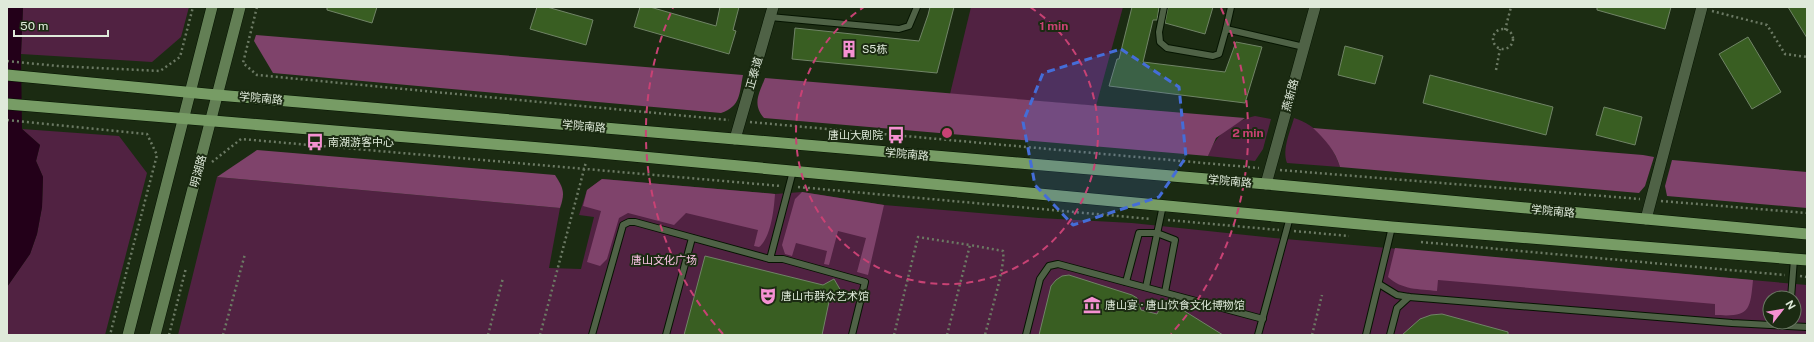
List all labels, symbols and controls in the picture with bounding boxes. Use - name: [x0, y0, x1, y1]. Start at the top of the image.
- scale bar: [14, 12, 108, 38]
- text: 50 m: [20, 19, 48, 33]
- text: 1 min: [1040, 19, 1068, 33]
- building icon: S5栋: [839, 39, 859, 59]
- place label: S5栋: [862, 43, 887, 55]
- street label: 正泰道: [744, 55, 764, 91]
- street label: 燕新路: [1280, 78, 1300, 112]
- street label: 学院南路: [239, 90, 283, 106]
- street label: 学院南路: [562, 118, 606, 134]
- bus stop icon: 唐山大剧院: [886, 125, 906, 145]
- centre of rings: [940, 126, 954, 140]
- text: 2 min: [1232, 126, 1264, 140]
- place label: 唐山大剧院: [828, 129, 883, 141]
- bus stop icon: 南湖游客中心: [305, 132, 325, 152]
- place label: 南湖游客中心: [328, 136, 394, 148]
- street label: 学院南路: [885, 146, 929, 162]
- street label: 明湖路: [188, 154, 208, 188]
- street label: 学院南路: [1208, 173, 1252, 189]
- street label: 学院南路: [1531, 203, 1575, 219]
- park label: 唐山文化广场: [631, 254, 697, 266]
- theatre icon: 唐山市群众艺术馆: [758, 286, 778, 306]
- place label: 唐山市群众艺术馆: [781, 290, 869, 302]
- north arrow: [1762, 290, 1802, 330]
- museum icon: 唐山宴 · 唐山饮食文化博物馆: [1082, 295, 1102, 315]
- text: N: [1783, 298, 1798, 312]
- place label: 唐山宴 · 唐山饮食文化博物馆: [1105, 299, 1245, 311]

